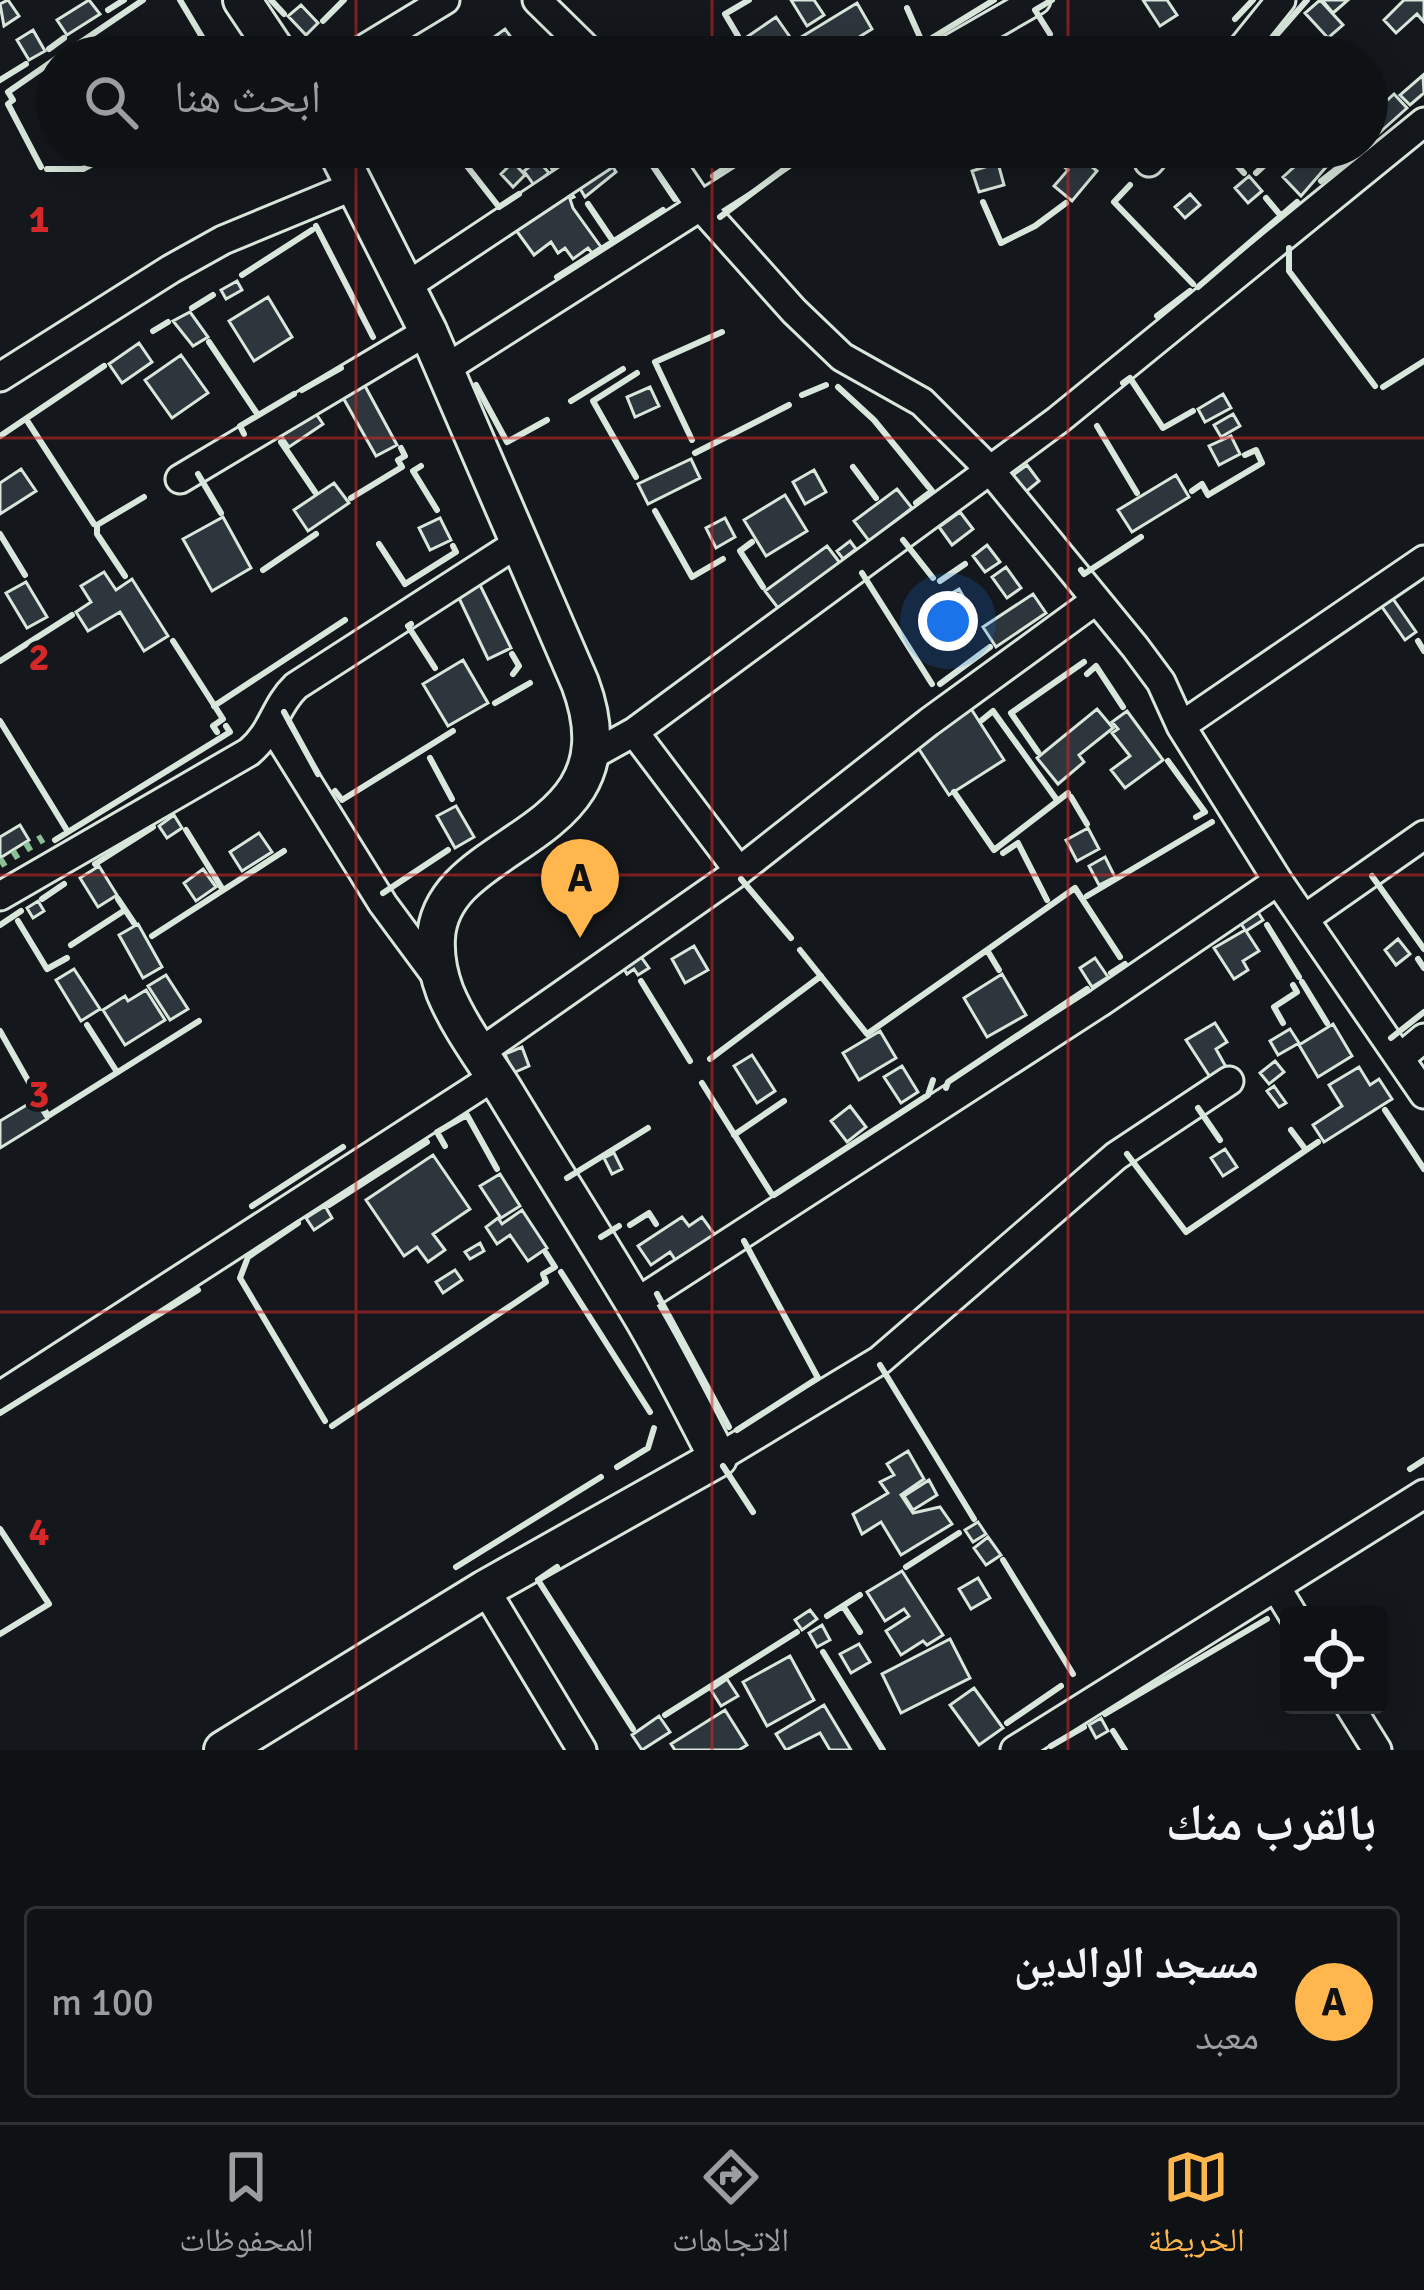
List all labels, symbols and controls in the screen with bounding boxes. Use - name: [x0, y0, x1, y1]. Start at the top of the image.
- search box: [36, 36, 1388, 168]
- icon: search: [78, 69, 144, 135]
- text: ابحث هنا: [174, 70, 321, 125]
- text: 1: [28, 195, 50, 243]
- your location: [918, 591, 978, 651]
- text: 2: [28, 633, 50, 681]
- pin: A: [541, 839, 619, 938]
- text: 3: [28, 1070, 50, 1118]
- text: 4: [28, 1508, 50, 1556]
- map controls: [1280, 1606, 1388, 1714]
- button: locate: [1280, 1606, 1388, 1714]
- text: بالقرب منك: [1166, 1792, 1376, 1855]
- text: مسجد الوالدين: [1014, 1936, 1259, 1991]
- text: 100 m: [51, 1978, 154, 2026]
- text: A: [1322, 1978, 1346, 2026]
- text: معبد: [1195, 2012, 1259, 2060]
- tab: المحفوظات: [179, 2144, 314, 2272]
- tab: الاتجاهات: [672, 2144, 789, 2272]
- tab: الخريطة: [1148, 2144, 1245, 2272]

